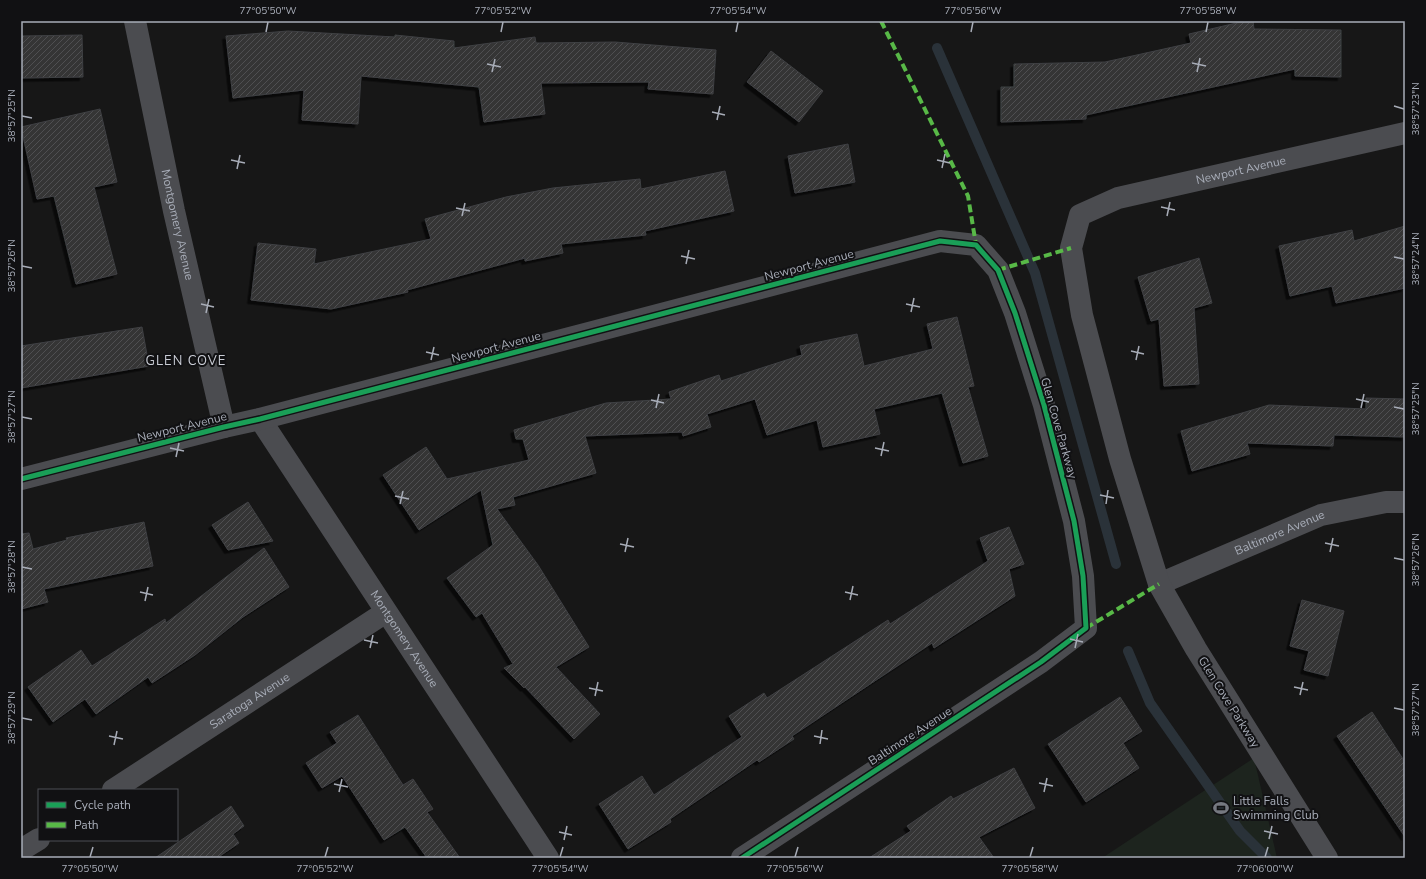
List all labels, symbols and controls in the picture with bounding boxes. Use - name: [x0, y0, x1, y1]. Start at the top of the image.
- text: 77°05'50"W: [240, 4, 296, 18]
- text: 77°05'52"W: [475, 4, 531, 18]
- text: 77°05'54"W: [710, 4, 766, 18]
- text: 77°05'56"W: [945, 4, 1001, 18]
- text: 77°05'58"W: [1180, 4, 1236, 18]
- text: 38°57'23"N: [1409, 82, 1423, 136]
- text: 38°57'25"N: [5, 89, 19, 143]
- street label: Newport Avenue: [1194, 152, 1287, 188]
- street label: Montgomery Avenue: [158, 168, 198, 282]
- text: 38°57'24"N: [1409, 232, 1423, 286]
- text: 38°57'26"N: [5, 239, 19, 293]
- street label: Newport Avenue: [763, 245, 855, 285]
- street label: Newport Avenue: [450, 327, 542, 367]
- district label: GLEN COVE: [146, 352, 226, 370]
- street label: Glen Cove Parkway: [1037, 376, 1081, 481]
- text: 38°57'25"N: [1409, 382, 1423, 436]
- text: 38°57'27"N: [5, 390, 19, 444]
- street label: Newport Avenue: [136, 408, 228, 446]
- street label: Baltimore Avenue: [1232, 506, 1327, 559]
- text: 38°57'26"N: [1409, 533, 1423, 587]
- text: 38°57'28"N: [5, 540, 19, 594]
- street label: Montgomery Avenue: [367, 587, 442, 691]
- street label: Glen Cove Parkway: [1195, 653, 1264, 751]
- street label: Saratoga Avenue: [206, 669, 293, 733]
- text: 38°57'27"N: [1409, 683, 1423, 737]
- text: 38°57'29"N: [5, 691, 19, 745]
- street label: Baltimore Avenue: [865, 703, 955, 769]
- legend: [38, 789, 178, 841]
- place label: Little Falls Swimming Club: [1233, 793, 1319, 823]
- text: Cycle path: [74, 797, 131, 813]
- sports icon: Little Falls Swimming Club: [1212, 799, 1230, 817]
- text: Path: [74, 817, 99, 833]
- text: 77°05'50"W: [62, 862, 118, 876]
- text: 77°05'52"W: [297, 862, 353, 876]
- text: 77°05'54"W: [532, 862, 588, 876]
- text: 77°05'56"W: [767, 862, 823, 876]
- text: 77°05'58"W: [1002, 862, 1058, 876]
- text: 77°06'00"W: [1237, 862, 1293, 876]

